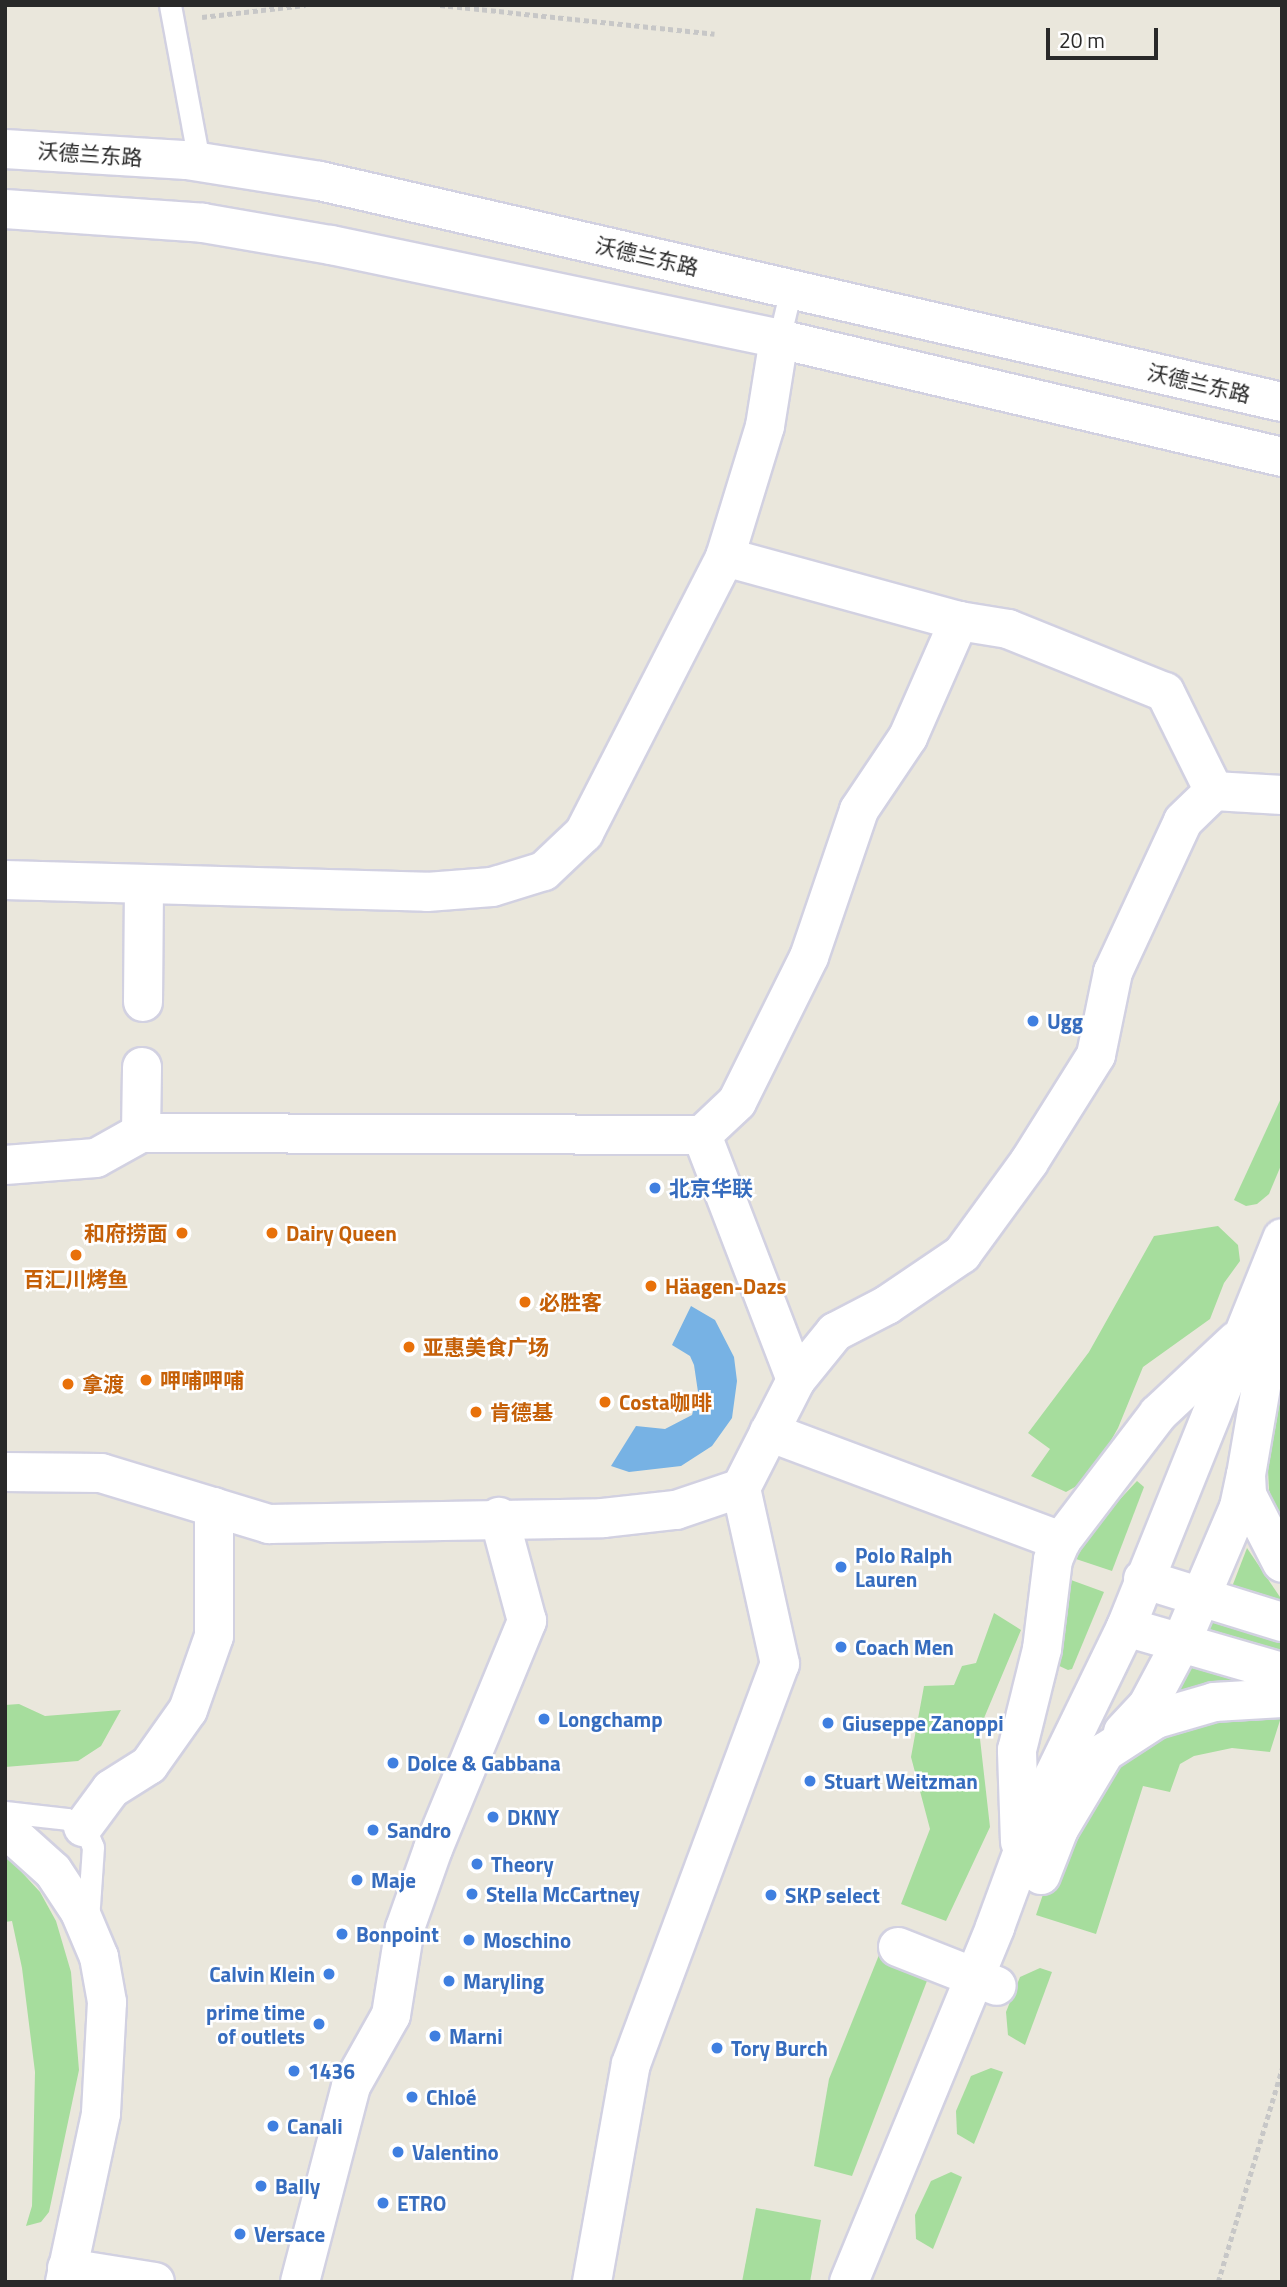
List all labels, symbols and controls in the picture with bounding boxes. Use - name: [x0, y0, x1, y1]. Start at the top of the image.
- scale bar: [1049, 14, 1161, 58]
- text: 20 m: [1059, 24, 1105, 56]
- street label: 沃德兰东路: [37, 138, 143, 170]
- street label: 沃德兰东路: [593, 232, 701, 280]
- street label: 沃德兰东路: [1145, 359, 1253, 407]
- place label: Ugg: [1047, 1008, 1083, 1034]
- marker: Ugg: [1025, 1013, 1041, 1029]
- place label: 北京华联: [669, 1175, 753, 1201]
- marker: 北京华联: [647, 1180, 663, 1196]
- place label: 和府捞面: [84, 1220, 168, 1246]
- place label: Dairy Queen: [286, 1220, 397, 1246]
- marker: 和府捞面: [174, 1225, 190, 1241]
- marker: Dairy Queen: [264, 1225, 280, 1241]
- marker: 百汇川烤鱼: [68, 1247, 84, 1263]
- place label: 百汇川烤鱼: [24, 1266, 128, 1292]
- place label: Häagen-Dazs: [665, 1273, 786, 1299]
- marker: Häagen-Dazs: [643, 1278, 659, 1294]
- place label: 必胜客: [539, 1289, 602, 1315]
- marker: 必胜客: [517, 1294, 533, 1310]
- place label: 亚惠美食广场: [423, 1334, 549, 1360]
- marker: 亚惠美食广场: [401, 1339, 417, 1355]
- place label: 呷哺呷哺: [160, 1367, 244, 1393]
- place label: 拿渡: [82, 1371, 124, 1397]
- marker: 呷哺呷哺: [138, 1372, 154, 1388]
- marker: 拿渡: [60, 1376, 76, 1392]
- place label: Costa咖啡: [619, 1389, 712, 1415]
- marker: Costa咖啡: [597, 1394, 613, 1410]
- place label: 肯德基: [490, 1399, 553, 1425]
- marker: 肯德基: [468, 1404, 484, 1420]
- place label: Polo Ralph Lauren: [855, 1542, 952, 1592]
- marker: Polo Ralph Lauren: [833, 1559, 849, 1575]
- place label: Coach Men: [855, 1634, 954, 1660]
- marker: Coach Men: [833, 1639, 849, 1655]
- place label: Longchamp: [558, 1706, 663, 1732]
- place label: Giuseppe Zanoppi: [842, 1710, 1004, 1736]
- marker: Longchamp: [536, 1711, 552, 1727]
- marker: Giuseppe Zanoppi: [820, 1715, 836, 1731]
- place label: Dolce & Gabbana: [407, 1750, 561, 1776]
- marker: Dolce & Gabbana: [385, 1755, 401, 1771]
- place label: Stuart Weitzman: [824, 1768, 978, 1794]
- marker: Stuart Weitzman: [802, 1773, 818, 1789]
- place label: DKNY: [507, 1804, 559, 1830]
- marker: DKNY: [485, 1809, 501, 1825]
- place label: Sandro: [387, 1817, 451, 1843]
- marker: Sandro: [365, 1822, 381, 1838]
- place label: Theory: [491, 1851, 554, 1877]
- marker: Theory: [469, 1856, 485, 1872]
- place label: Maje: [371, 1867, 416, 1893]
- marker: Maje: [349, 1872, 365, 1888]
- place label: Stella McCartney: [486, 1881, 640, 1907]
- place label: SKP select: [785, 1882, 880, 1908]
- marker: Stella McCartney: [464, 1886, 480, 1902]
- marker: SKP select: [763, 1887, 779, 1903]
- place label: Bonpoint: [356, 1921, 439, 1947]
- marker: Bonpoint: [334, 1926, 350, 1942]
- place label: Moschino: [483, 1927, 571, 1953]
- marker: Moschino: [461, 1932, 477, 1948]
- place label: Calvin Klein: [209, 1961, 315, 1987]
- marker: Calvin Klein: [321, 1966, 337, 1982]
- place label: Maryling: [463, 1968, 544, 1994]
- marker: Maryling: [441, 1973, 457, 1989]
- place label: prime time of outlets: [206, 1999, 305, 2049]
- marker: prime time of outlets: [311, 2016, 327, 2032]
- place label: Marni: [449, 2023, 503, 2049]
- marker: Marni: [427, 2028, 443, 2044]
- place label: Tory Burch: [731, 2035, 828, 2061]
- marker: Tory Burch: [709, 2040, 725, 2056]
- place label: 1436: [308, 2058, 355, 2084]
- marker: 1436: [286, 2063, 302, 2079]
- place label: Chloé: [426, 2084, 477, 2110]
- marker: Chloé: [404, 2089, 420, 2105]
- place label: Canali: [287, 2113, 343, 2139]
- marker: Canali: [265, 2118, 281, 2134]
- place label: Valentino: [412, 2139, 499, 2165]
- marker: Valentino: [390, 2144, 406, 2160]
- place label: Bally: [275, 2173, 320, 2199]
- marker: Bally: [253, 2178, 269, 2194]
- place label: ETRO: [397, 2190, 446, 2216]
- marker: ETRO: [375, 2195, 391, 2211]
- place label: Versace: [254, 2221, 325, 2247]
- marker: Versace: [232, 2226, 248, 2242]

